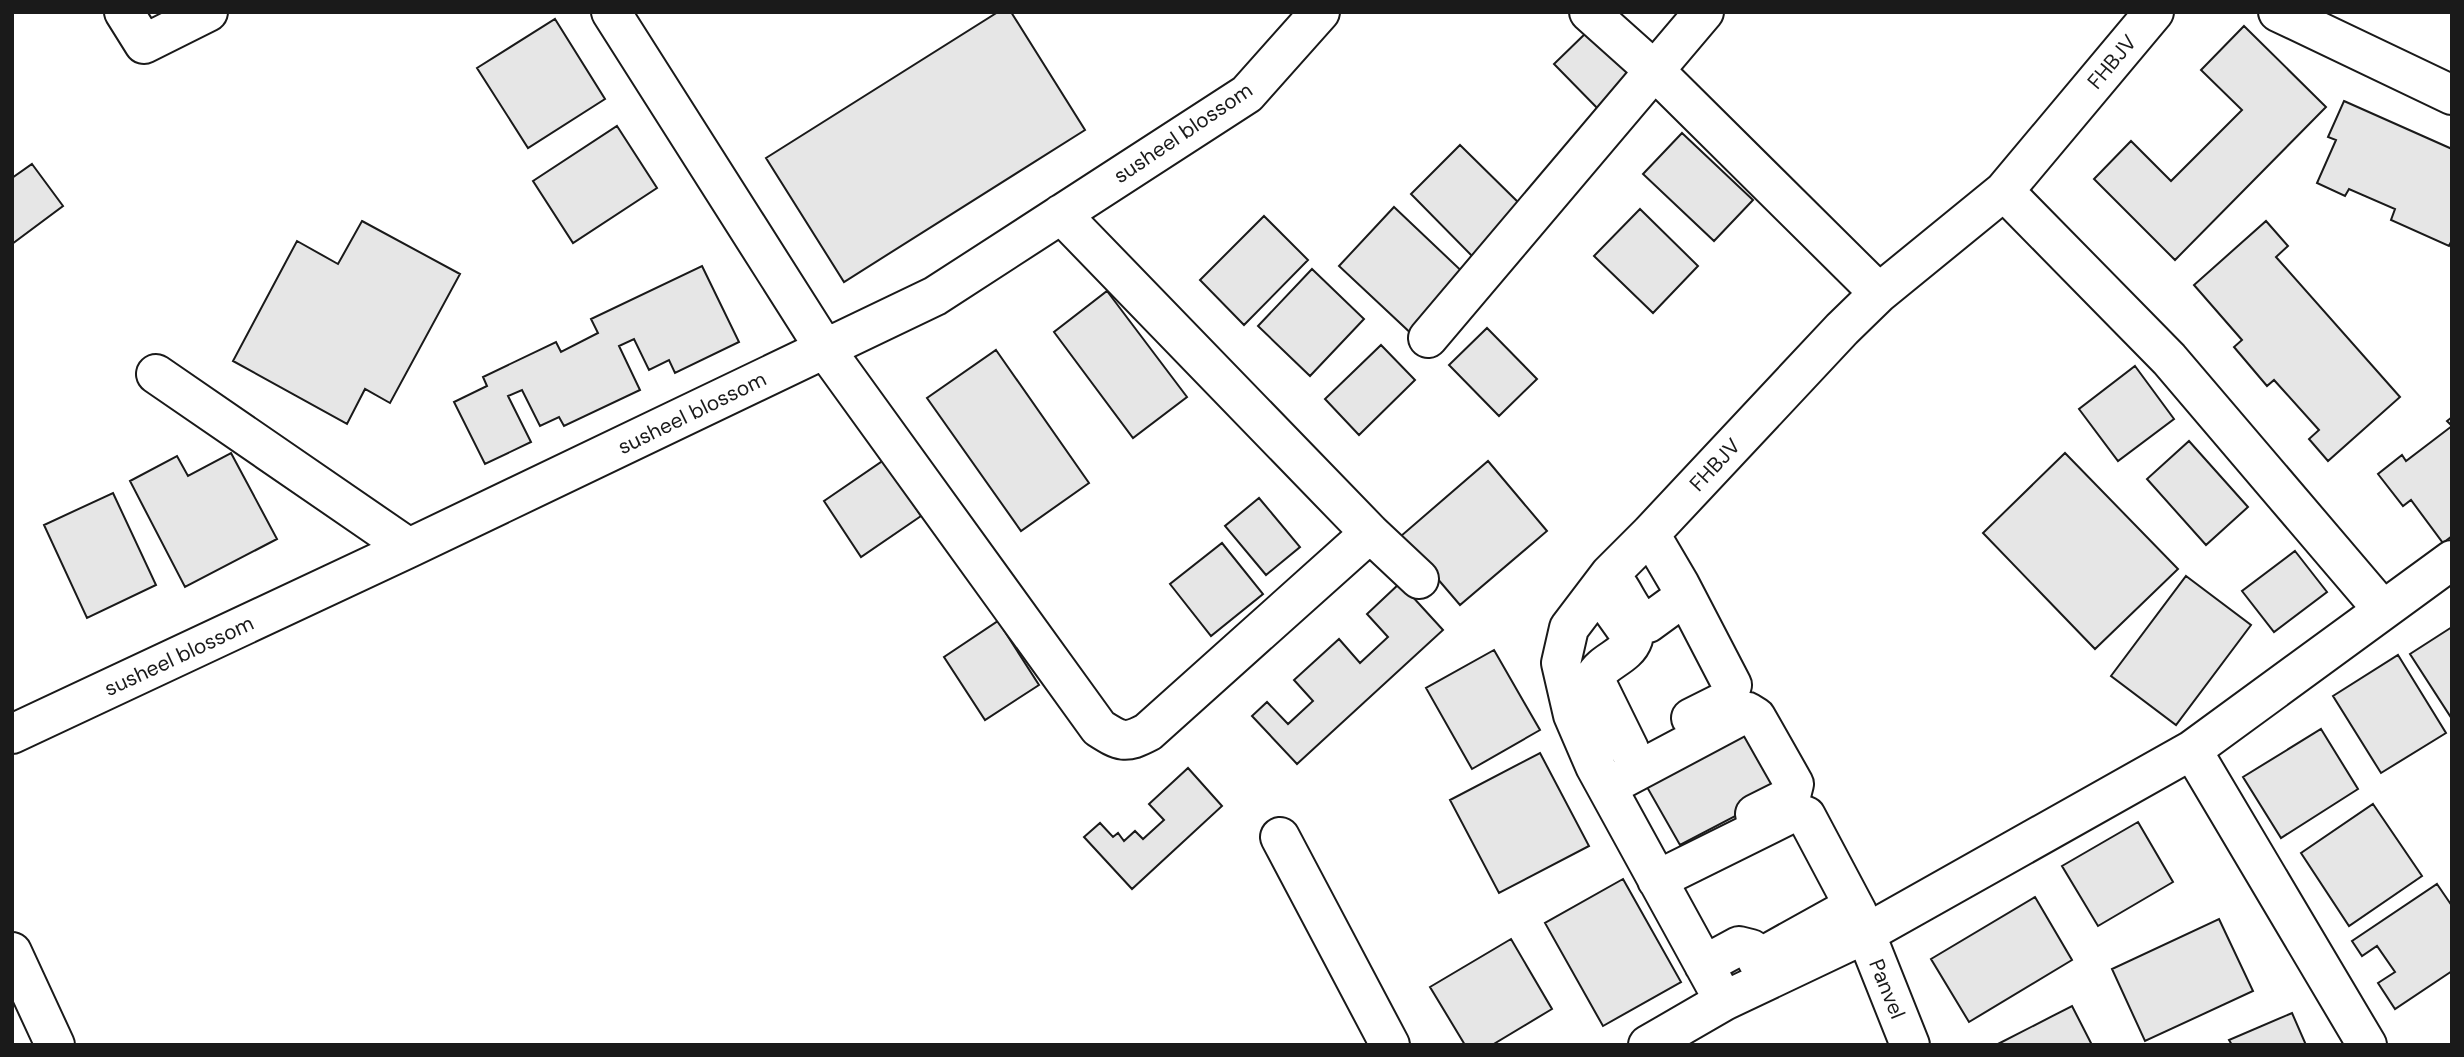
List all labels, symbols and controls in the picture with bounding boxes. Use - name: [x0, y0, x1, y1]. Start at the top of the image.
- street label: FHBJV: [2081, 29, 2143, 95]
- street label: susheel blossom: [1108, 76, 1258, 190]
- street label: susheel blossom: [613, 365, 771, 461]
- street label: FHBJV: [1683, 432, 1747, 498]
- street label: susheel blossom: [100, 609, 258, 703]
- street label: Panvel: [1862, 955, 1912, 1023]

